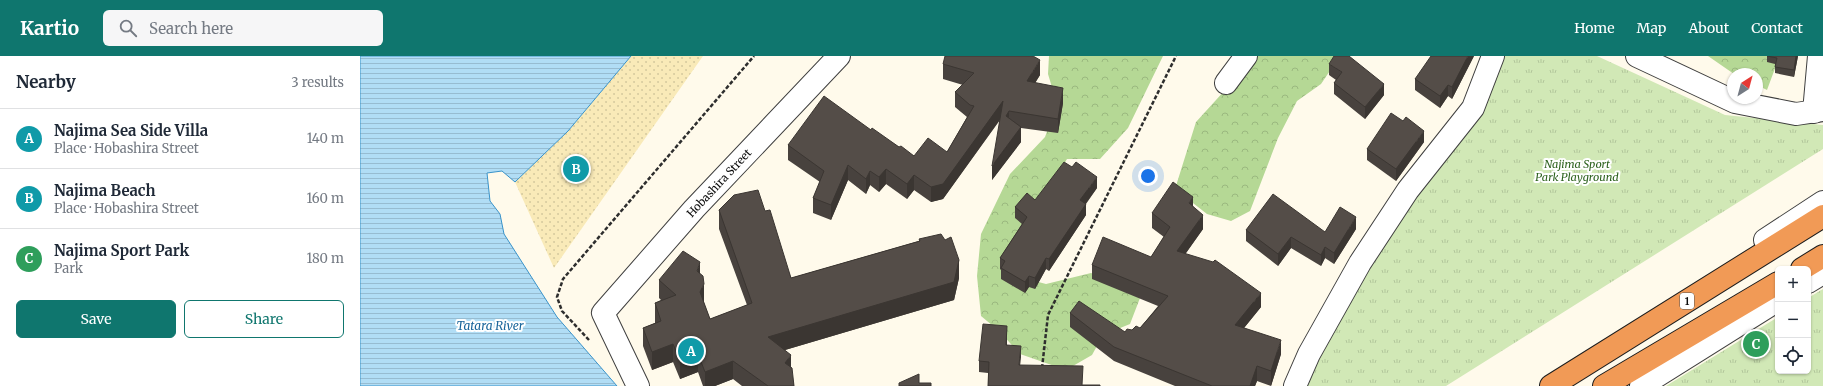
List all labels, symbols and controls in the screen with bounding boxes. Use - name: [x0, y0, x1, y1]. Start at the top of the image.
- search box: [103, 10, 383, 46]
- text: Kartio: [20, 16, 79, 40]
- icon: search: [117, 17, 139, 39]
- text: Search here: [149, 19, 233, 38]
- text: Home: [1574, 19, 1615, 37]
- text: Map: [1637, 19, 1666, 37]
- text: About: [1688, 19, 1729, 37]
- text: Contact: [1751, 19, 1803, 37]
- north arrow: [1727, 68, 1763, 104]
- text: Nearby: [16, 71, 76, 93]
- text: 3 results: [291, 74, 344, 91]
- text: Najima Sea Side Villa: [54, 121, 208, 140]
- text: A: [24, 130, 34, 147]
- text: 140 m: [307, 130, 344, 147]
- text: Place · Hobashira Street: [54, 140, 199, 157]
- street label: Hobashira Street: [684, 145, 755, 220]
- pin: B: [563, 154, 589, 184]
- park label: Najima Sport Park Playground: [1535, 157, 1619, 184]
- your location: [1138, 166, 1158, 186]
- text: Najima Beach: [54, 181, 155, 200]
- text: B: [24, 190, 34, 207]
- text: 160 m: [306, 190, 344, 207]
- text: Place · Hobashira Street: [54, 200, 199, 217]
- text: Najima Sport Park: [54, 241, 189, 260]
- text: C: [25, 250, 33, 267]
- text: 180 m: [306, 250, 344, 267]
- text: Park: [54, 260, 83, 277]
- map controls: [1775, 266, 1811, 374]
- button: +: [1775, 266, 1811, 302]
- road number: 1: [1680, 293, 1694, 309]
- button: Save: [16, 300, 176, 338]
- button: Share: [184, 300, 344, 338]
- button: −: [1775, 302, 1811, 338]
- water label: Tatara River: [456, 318, 525, 333]
- pin: C: [1743, 329, 1769, 359]
- pin: A: [678, 336, 704, 366]
- button: locate: [1775, 338, 1811, 374]

